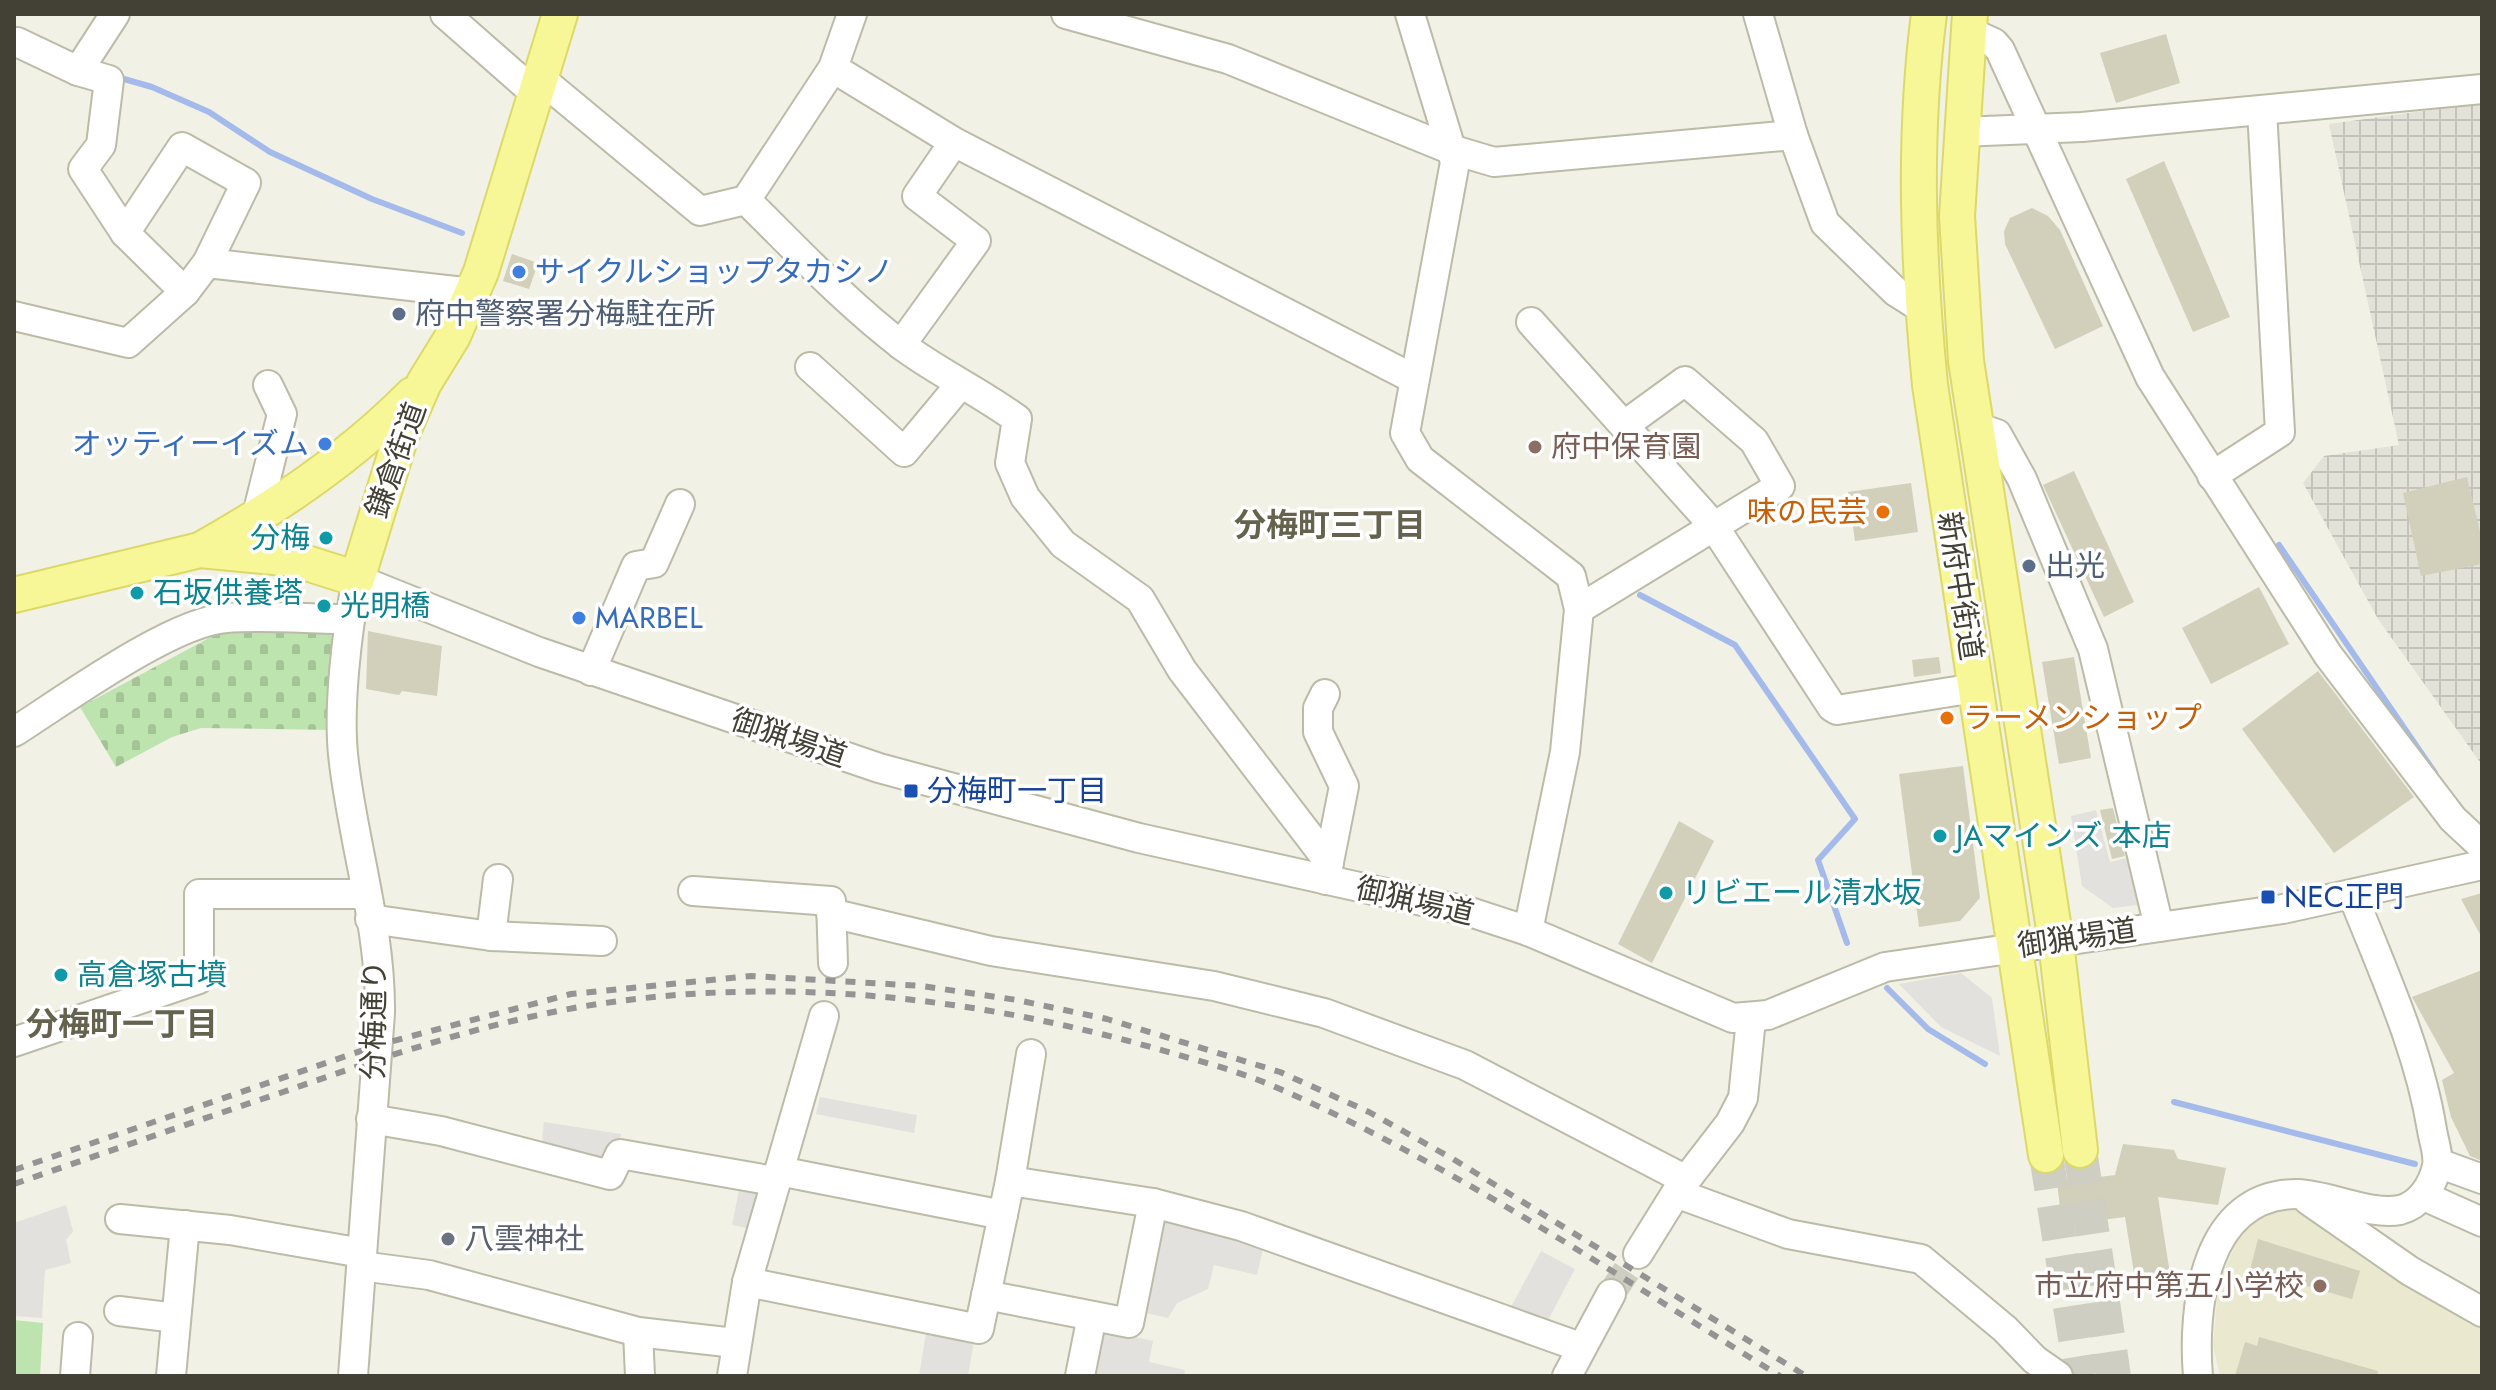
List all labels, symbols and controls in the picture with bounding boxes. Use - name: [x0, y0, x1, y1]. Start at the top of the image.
- place label: サイクルショップタカシノ: [535, 250, 894, 293]
- marker: サイクルショップタカシノ: [510, 263, 528, 281]
- place label: 府中警察署分梅駐在所: [415, 292, 715, 335]
- marker: 府中警察署分梅駐在所: [390, 305, 408, 323]
- street label: 鎌倉街道: [355, 396, 436, 524]
- place label: オッティーイズム: [72, 422, 309, 465]
- place label: 府中保育園: [1551, 425, 1701, 468]
- marker: オッティーイズム: [316, 435, 334, 453]
- marker: 府中保育園: [1526, 438, 1544, 456]
- place label: 味の民芸: [1747, 490, 1867, 533]
- district label: 分梅町三丁目: [1234, 502, 1426, 548]
- marker: 味の民芸: [1874, 503, 1892, 521]
- street label: 新府中街道: [1928, 508, 1993, 663]
- place label: 分梅: [250, 516, 310, 559]
- marker: 分梅: [317, 529, 335, 547]
- place label: 出光: [2045, 544, 2105, 587]
- marker: 出光: [2020, 557, 2038, 575]
- place label: 石坂供養塔: [153, 571, 303, 614]
- marker: 石坂供養塔: [128, 584, 146, 602]
- place label: 光明橋: [340, 584, 430, 627]
- place label: MARBEL: [595, 596, 703, 639]
- marker: 光明橋: [315, 597, 333, 615]
- marker: MARBEL: [570, 609, 588, 627]
- place label: ラーメンショップ: [1963, 696, 2202, 739]
- street label: 御猟場道: [725, 698, 853, 777]
- marker: ラーメンショップ: [1938, 709, 1956, 727]
- place label: 分梅町一丁目: [927, 769, 1107, 812]
- marker: 分梅町一丁目: [902, 782, 920, 800]
- place label: JAマインズ 本店: [1952, 814, 2171, 857]
- marker: JAマインズ 本店: [1931, 827, 1949, 845]
- street label: 御猟場道: [1352, 866, 1478, 935]
- place label: リビエール清水坂: [1682, 871, 1922, 914]
- place label: NEC正門: [2284, 875, 2404, 918]
- marker: リビエール清水坂: [1657, 884, 1675, 902]
- marker: NEC正門: [2259, 888, 2277, 906]
- street label: 御猟場道: [2015, 908, 2139, 967]
- place label: 高倉塚古墳: [77, 953, 227, 996]
- street label: 分梅通り: [351, 960, 396, 1080]
- marker: 高倉塚古墳: [52, 966, 70, 984]
- district label: 分梅町一丁目: [26, 1001, 218, 1047]
- place label: 八雲神社: [464, 1217, 584, 1260]
- marker: 八雲神社: [439, 1230, 457, 1248]
- place label: 市立府中第五小学校: [2034, 1264, 2304, 1307]
- marker: 市立府中第五小学校: [2311, 1277, 2329, 1295]

